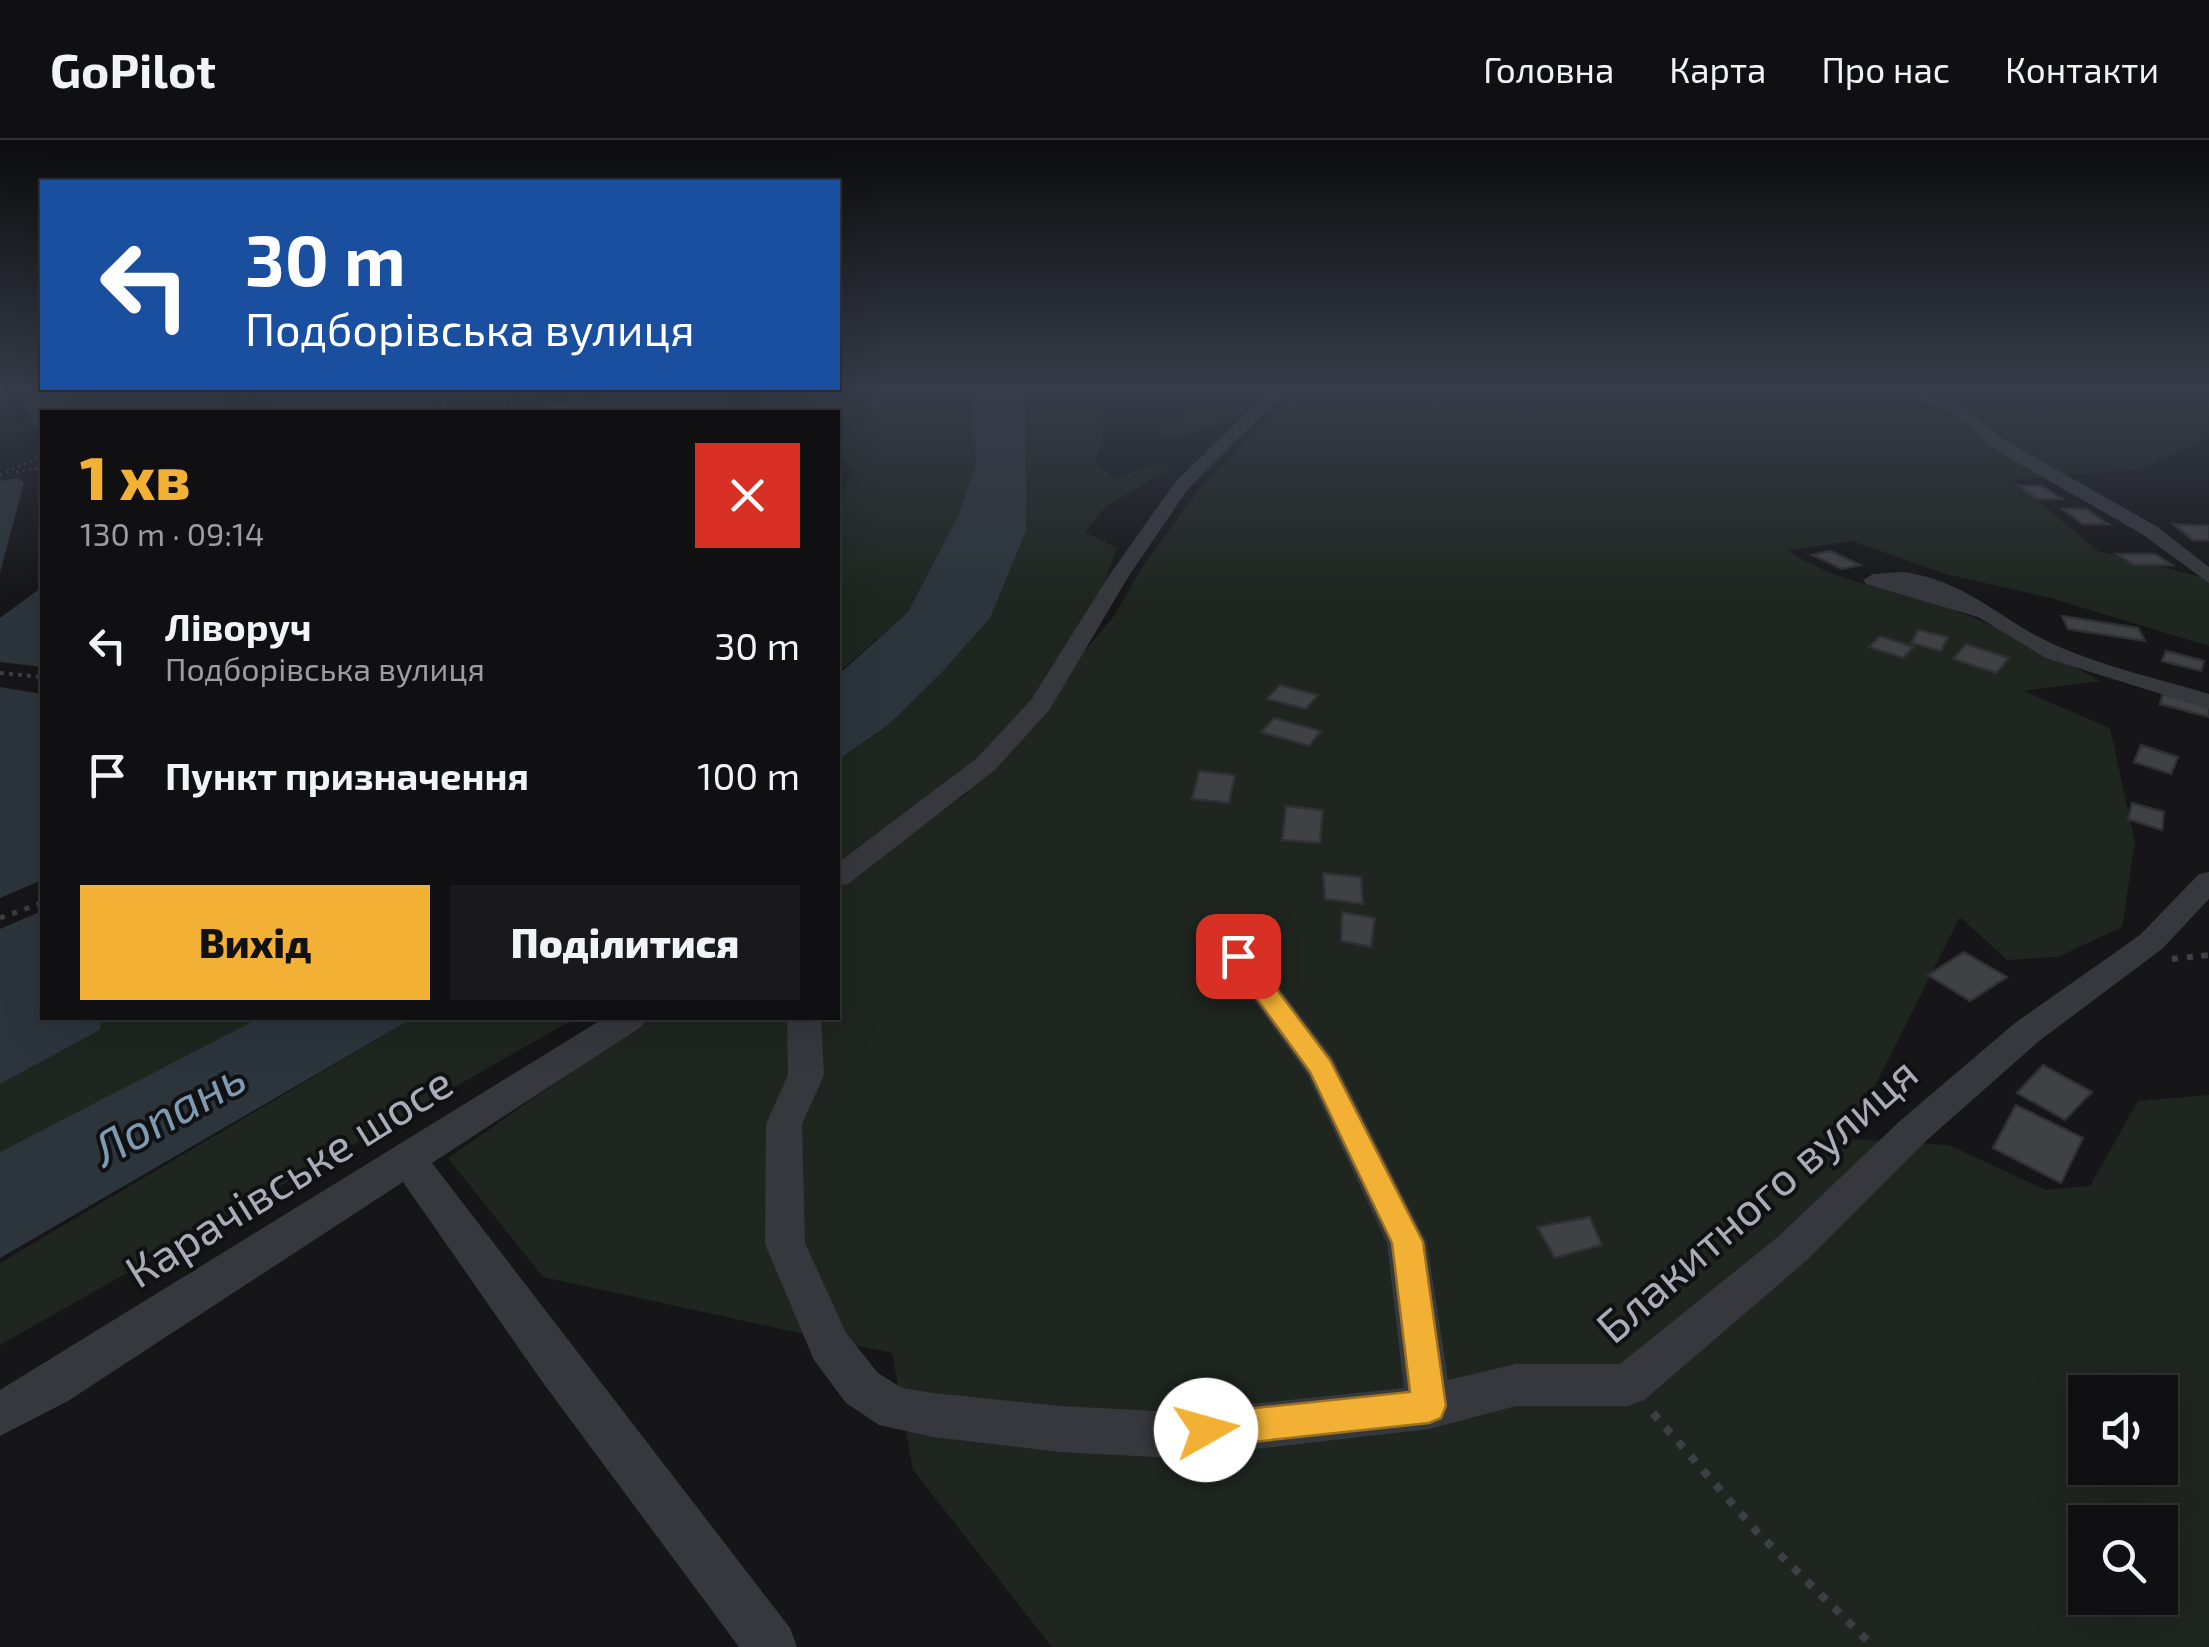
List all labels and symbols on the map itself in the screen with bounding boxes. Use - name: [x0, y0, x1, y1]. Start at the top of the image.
- pin: [1196, 914, 1281, 999]
- street label: Блакитного вулиця: [1584, 1044, 1928, 1353]
- water label: Лопань: [80, 1046, 255, 1178]
- street label: Карачівське шосе: [115, 1053, 461, 1297]
- position arrow: [1154, 1378, 1258, 1482]

